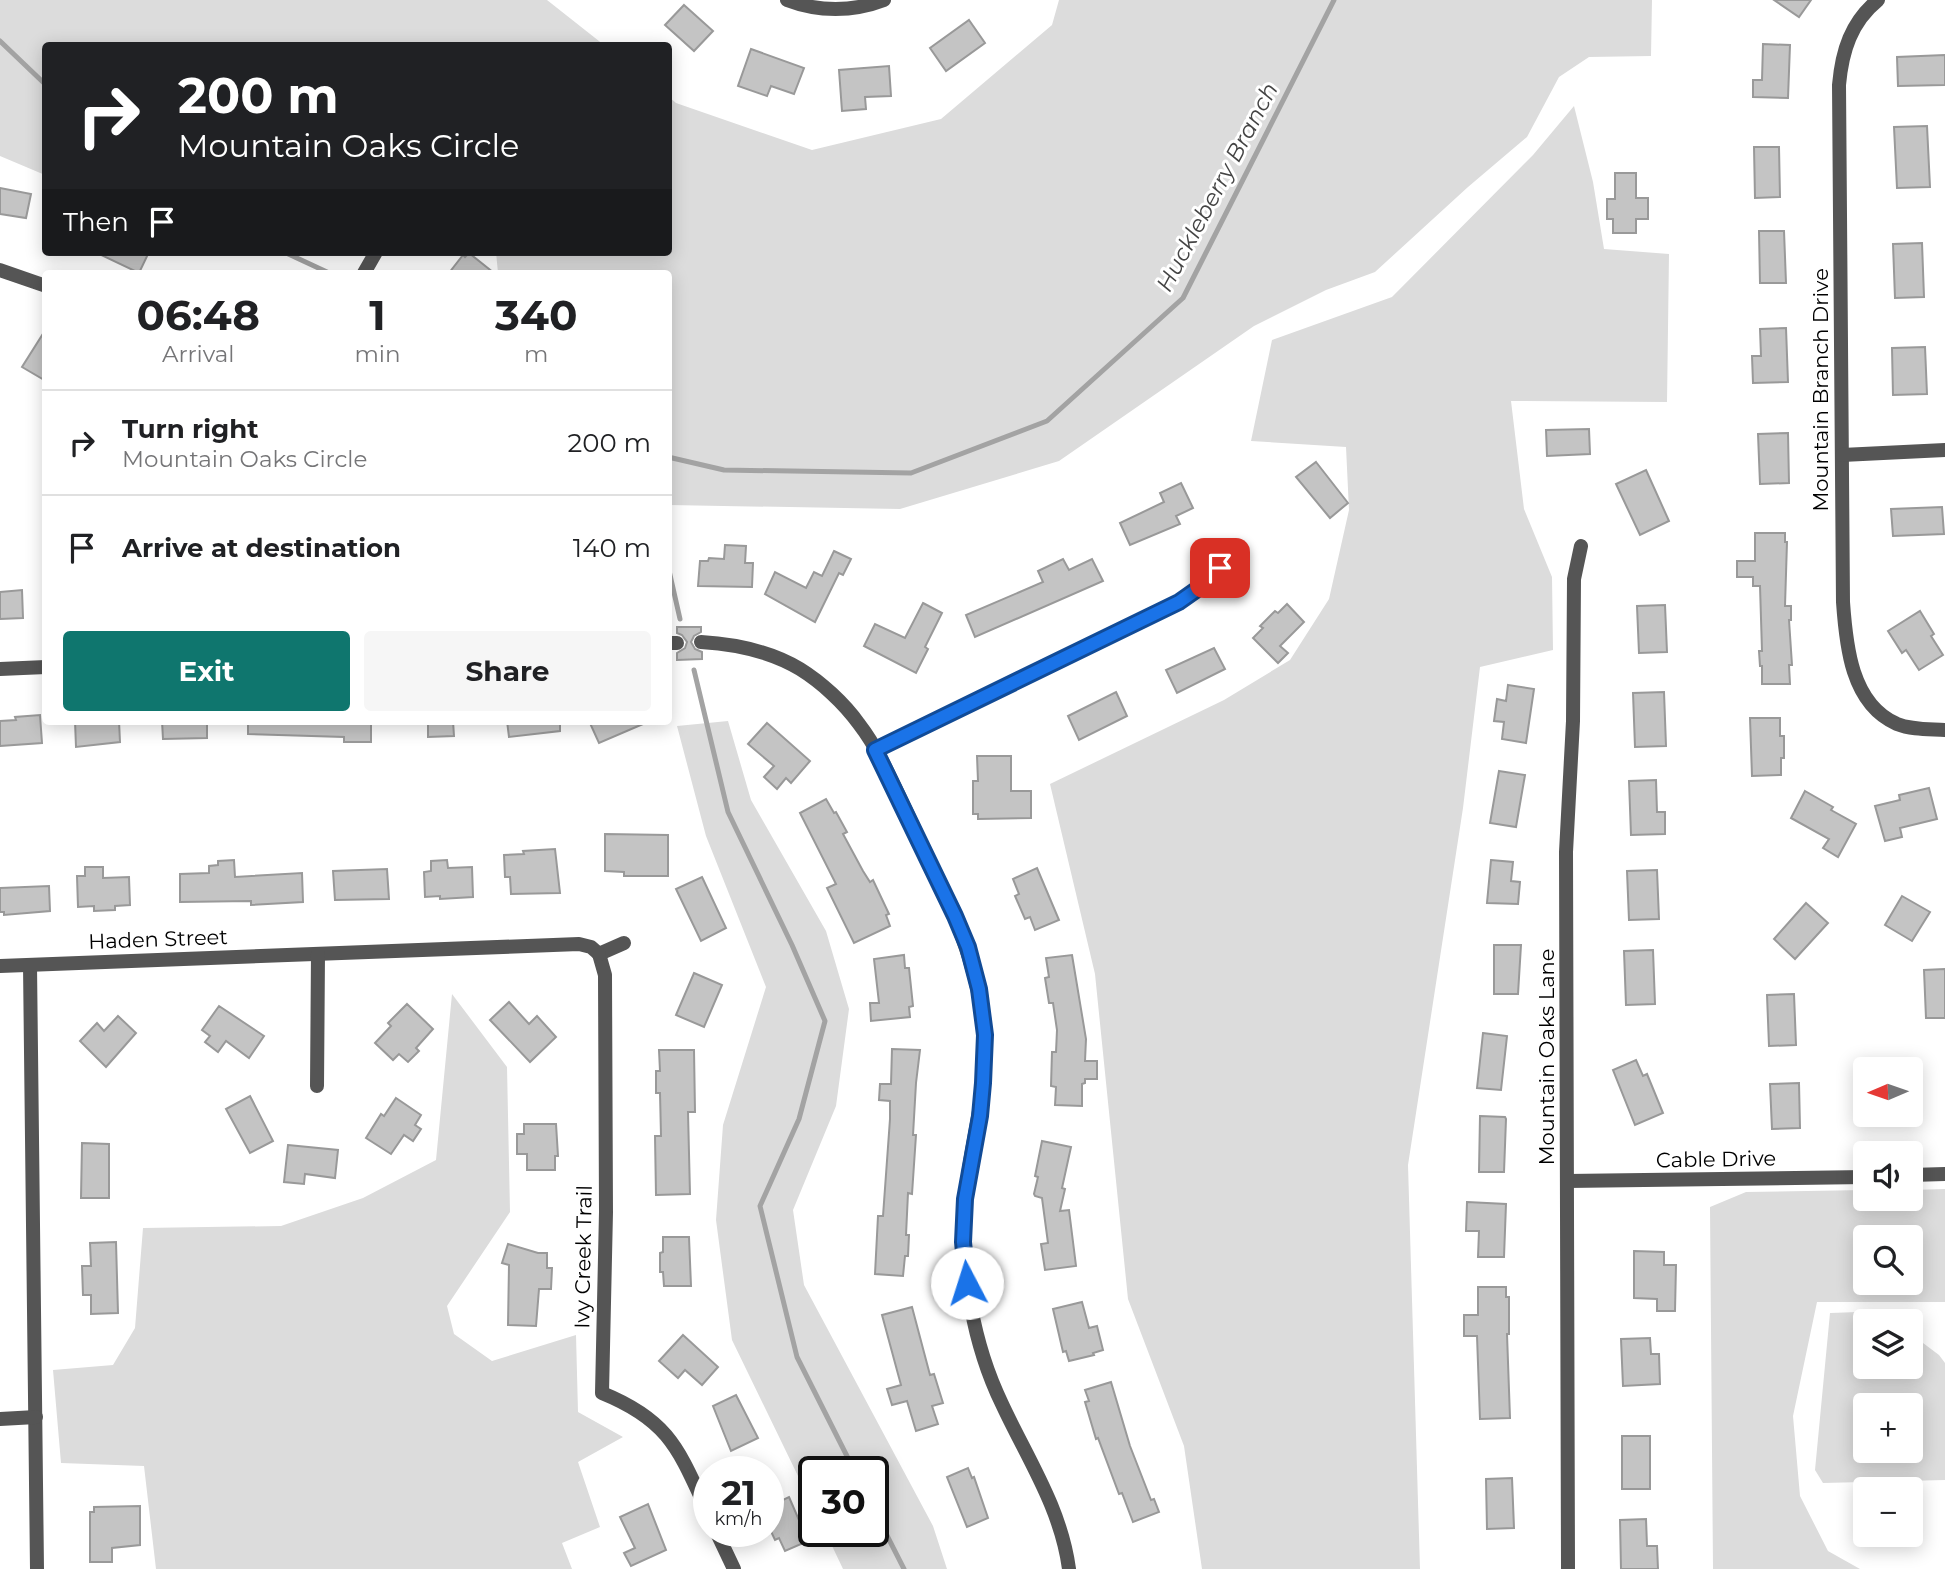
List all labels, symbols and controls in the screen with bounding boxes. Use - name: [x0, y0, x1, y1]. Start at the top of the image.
- text: 200 m: [178, 66, 339, 125]
- icon: right: [63, 70, 154, 161]
- water label: Huckleberry Branch: [1150, 78, 1284, 296]
- text: Mountain Oaks Circle: [178, 126, 519, 165]
- icon: arrive: [143, 203, 181, 241]
- text: Then: [63, 206, 129, 238]
- street label: Mountain Branch Drive: [1808, 268, 1833, 512]
- text: 06:48: [137, 289, 260, 341]
- text: 1: [369, 289, 386, 341]
- text: 340: [495, 289, 577, 341]
- text: Arrival: [162, 340, 234, 368]
- text: min: [354, 340, 401, 368]
- text: m: [524, 340, 548, 368]
- text: Turn right: [122, 413, 258, 445]
- icon: right: [63, 424, 101, 462]
- text: 200 m: [567, 427, 651, 459]
- text: Mountain Oaks Circle: [122, 445, 367, 473]
- icon: arrive: [63, 529, 101, 567]
- text: Arrive at destination: [122, 532, 401, 564]
- text: 140 m: [573, 532, 651, 564]
- pin: [1190, 538, 1250, 598]
- icon: arrive: [1201, 549, 1239, 587]
- button: Exit: [63, 631, 350, 711]
- button: Share: [364, 631, 651, 711]
- street label: Haden Street: [88, 924, 228, 954]
- street label: Mountain Oaks Lane: [1534, 949, 1559, 1166]
- north arrow: [1853, 1057, 1923, 1127]
- map controls: [1853, 1057, 1923, 1547]
- button: sound: [1853, 1141, 1923, 1211]
- street label: Cable Drive: [1656, 1145, 1776, 1173]
- street label: Ivy Creek Trail: [569, 1185, 597, 1329]
- button: search: [1853, 1225, 1923, 1295]
- position arrow: [930, 1246, 1004, 1320]
- button: layers: [1853, 1309, 1923, 1379]
- button: +: [1853, 1393, 1923, 1463]
- speed limit sign: 30: [798, 1456, 889, 1547]
- text: 21: [721, 1471, 756, 1514]
- button: −: [1853, 1477, 1923, 1547]
- text: km/h: [714, 1508, 763, 1530]

